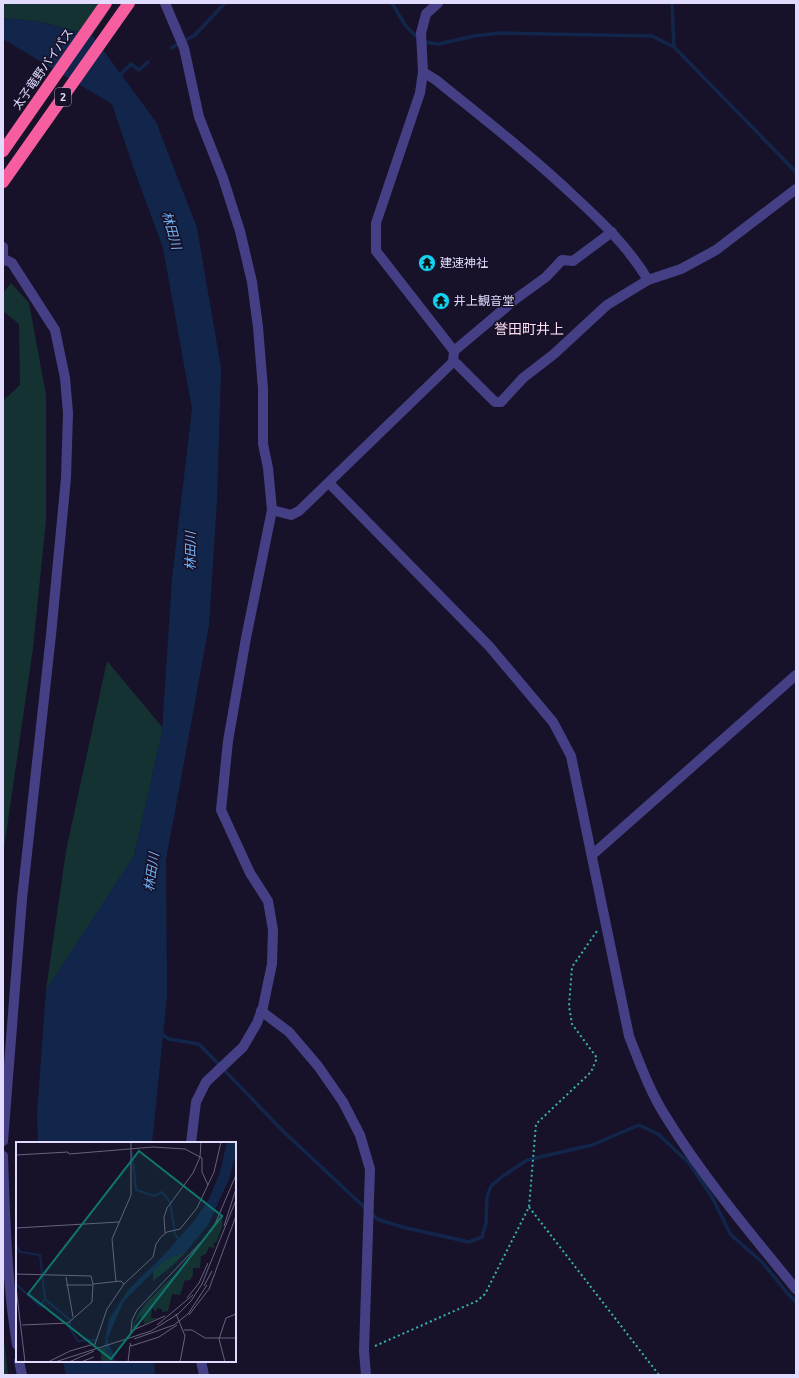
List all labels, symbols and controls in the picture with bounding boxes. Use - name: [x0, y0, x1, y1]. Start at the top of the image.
- street label: 太子竜野バイパス: [10, 26, 75, 112]
- road number: 2: [55, 88, 71, 106]
- water label: 林田川: [160, 209, 185, 253]
- temple icon: 建速神社: [417, 253, 437, 273]
- place label: 建速神社: [440, 256, 488, 269]
- temple icon: 井上観音堂: [431, 291, 451, 311]
- place label: 井上観音堂: [454, 294, 514, 307]
- district label: 誉田町井上: [494, 321, 564, 337]
- water label: 林田川: [183, 530, 197, 571]
- water label: 林田川: [141, 850, 161, 892]
- inset map: [16, 1142, 236, 1362]

